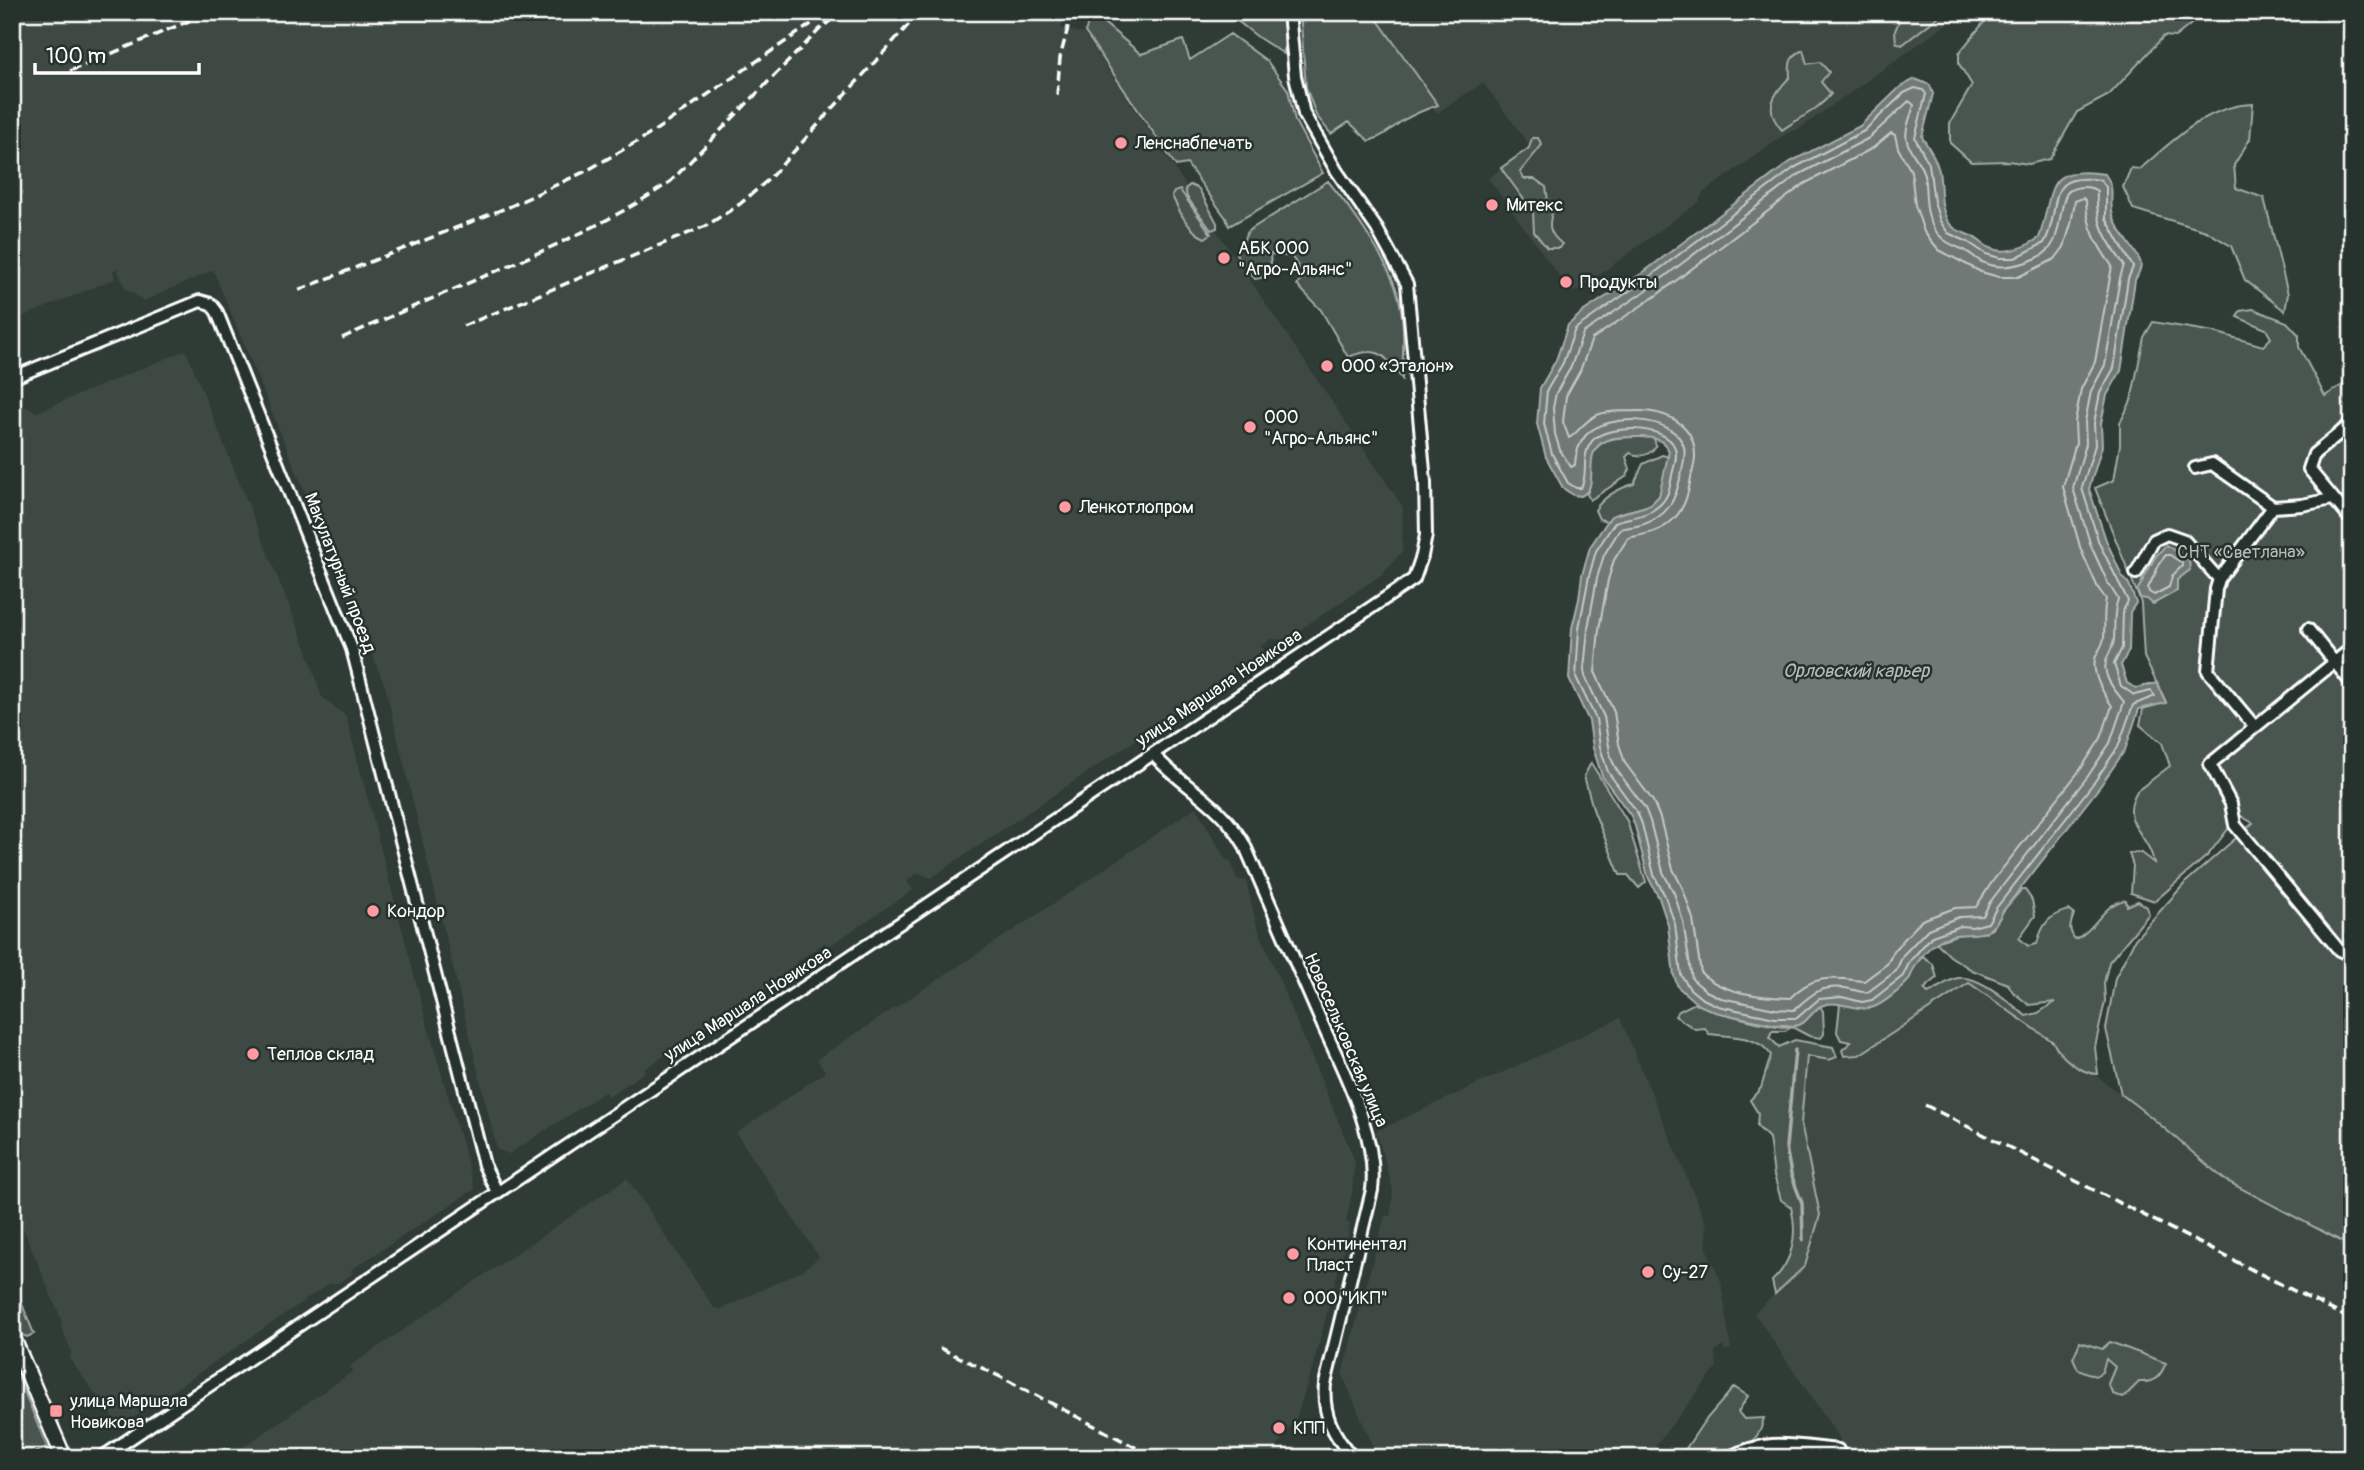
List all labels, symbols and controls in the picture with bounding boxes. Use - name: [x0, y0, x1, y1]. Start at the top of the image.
- scale bar: [35, 32, 200, 76]
- text: 100 m: [46, 43, 106, 70]
- place label: Ленснабпечать: [1134, 132, 1253, 155]
- marker: Ленснабпечать: [1113, 135, 1129, 151]
- place label: Митекс: [1506, 194, 1563, 217]
- marker: Митекс: [1484, 197, 1500, 213]
- place label: АБК ООО "Агро-Альянс": [1238, 237, 1352, 281]
- marker: АБК ООО "Агро-Альянс": [1216, 250, 1232, 266]
- place label: Продукты: [1580, 271, 1657, 294]
- marker: Продукты: [1558, 274, 1574, 290]
- place label: ООО «Эталон»: [1341, 355, 1454, 378]
- marker: ООО «Эталон»: [1319, 358, 1335, 374]
- place label: ООО "Агро-Альянс": [1264, 406, 1378, 450]
- marker: ООО "Агро-Альянс": [1242, 419, 1258, 435]
- street label: Макулатурный проезд: [299, 489, 381, 657]
- place label: Ленкотлопром: [1078, 496, 1194, 519]
- marker: Ленкотлопром: [1057, 499, 1073, 515]
- park label: СНТ «Светлана»: [2177, 541, 2305, 564]
- street label: улица Маршала Новикова: [1131, 624, 1306, 753]
- water label: Орловский карьер: [1783, 659, 1930, 683]
- place label: Кондор: [387, 900, 445, 923]
- marker: Кондор: [365, 903, 381, 919]
- street label: улица Маршала Новикова: [659, 941, 836, 1067]
- street label: Новосельковская улица: [1299, 949, 1393, 1131]
- place label: Теплов склад: [267, 1043, 374, 1066]
- marker: Теплов склад: [245, 1046, 261, 1062]
- place label: Континентал Пласт: [1307, 1233, 1407, 1277]
- marker: Континентал Пласт: [1285, 1246, 1301, 1262]
- place label: Су-27: [1662, 1261, 1709, 1284]
- marker: Су-27: [1640, 1264, 1656, 1280]
- place label: ООО "ИКП": [1303, 1287, 1388, 1310]
- marker: ООО "ИКП": [1281, 1290, 1297, 1306]
- place label: улица Маршала Новикова: [69, 1390, 188, 1434]
- marker: улица Маршала Новикова: [48, 1403, 64, 1419]
- place label: КПП: [1293, 1417, 1325, 1440]
- marker: КПП: [1271, 1420, 1287, 1436]

